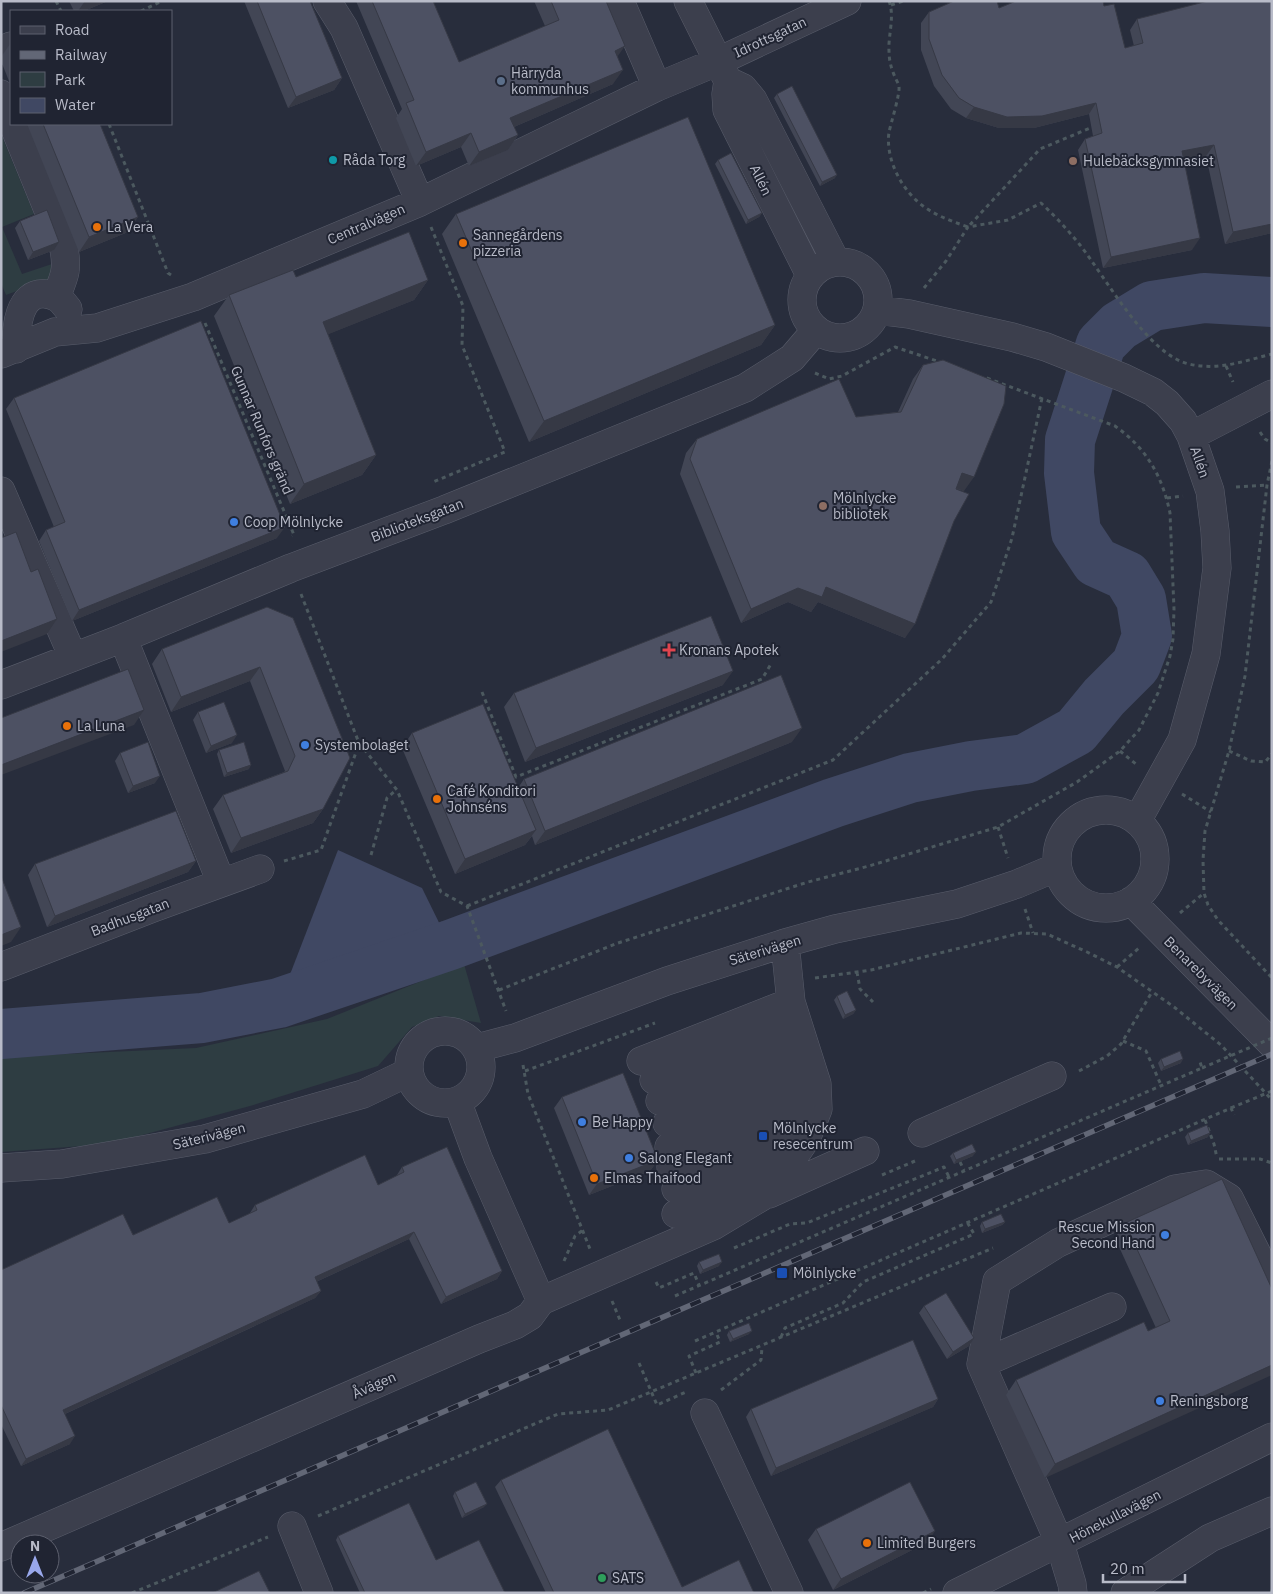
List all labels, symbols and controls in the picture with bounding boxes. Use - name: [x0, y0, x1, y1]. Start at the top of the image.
- legend: [10, 10, 172, 125]
- street label: Idrottsgatan: [731, 12, 809, 62]
- text: Road: [55, 20, 90, 39]
- text: Railway: [55, 45, 108, 64]
- place label: Härryda kommunhus: [511, 64, 589, 98]
- text: Park: [55, 70, 85, 89]
- marker: Härryda kommunhus: [495, 75, 507, 87]
- text: Water: [55, 95, 96, 114]
- place label: Råda Torg: [343, 151, 406, 169]
- place label: Hulebäcksgymnasiet: [1083, 152, 1214, 170]
- marker: Råda Torg: [327, 154, 339, 166]
- marker: Hulebäcksgymnasiet: [1067, 155, 1079, 167]
- street label: Allén: [746, 162, 776, 198]
- street label: Centralvägen: [324, 200, 408, 248]
- place label: La Vera: [107, 218, 154, 236]
- marker: La Vera: [91, 221, 103, 233]
- place label: Sannegårdens pizzeria: [473, 226, 563, 260]
- marker: Sannegårdens pizzeria: [457, 237, 469, 249]
- street label: Gunnar Runfors gränd: [227, 363, 297, 497]
- street label: Allén: [1186, 444, 1214, 480]
- place label: Mölnlycke bibliotek: [833, 489, 897, 523]
- street label: Biblioteksgatan: [368, 494, 466, 546]
- marker: Mölnlycke bibliotek: [817, 500, 829, 512]
- place label: Coop Mölnlycke: [244, 513, 344, 531]
- marker: Coop Mölnlycke: [228, 516, 240, 528]
- place label: Kronans Apotek: [679, 641, 780, 659]
- marker: Kronans Apotek: [663, 644, 675, 656]
- place label: La Luna: [77, 717, 126, 735]
- marker: La Luna: [61, 720, 73, 732]
- place label: Systembolaget: [315, 736, 409, 754]
- marker: Systembolaget: [299, 739, 311, 751]
- place label: Café Konditori Johnséns: [447, 782, 536, 816]
- marker: Café Konditori Johnséns: [431, 793, 443, 805]
- street label: Badhusgatan: [88, 894, 172, 940]
- street label: Säterivägen: [727, 931, 803, 969]
- street label: Benarebyvägen: [1160, 932, 1242, 1014]
- place label: Be Happy: [592, 1113, 653, 1131]
- marker: Be Happy: [576, 1116, 588, 1128]
- street label: Säterivägen: [171, 1118, 247, 1154]
- place label: Mölnlycke resecentrum: [773, 1119, 853, 1153]
- marker: Mölnlycke resecentrum: [757, 1130, 769, 1142]
- place label: Salong Elegant: [639, 1149, 732, 1167]
- marker: Salong Elegant: [623, 1152, 635, 1164]
- place label: Elmas Thaifood: [604, 1169, 701, 1187]
- marker: Elmas Thaifood: [588, 1172, 600, 1184]
- place label: Rescue Mission Second Hand: [1058, 1218, 1155, 1252]
- marker: Rescue Mission Second Hand: [1159, 1229, 1171, 1241]
- place label: Mölnlycke: [793, 1264, 857, 1282]
- marker: Mölnlycke: [775, 1266, 789, 1280]
- street label: Åvägen: [349, 1367, 399, 1403]
- place label: Reningsborg: [1170, 1392, 1249, 1410]
- marker: Reningsborg: [1154, 1395, 1166, 1407]
- street label: Hönekullavägen: [1066, 1485, 1164, 1547]
- north arrow: [10, 1534, 60, 1584]
- place label: Limited Burgers: [877, 1534, 976, 1552]
- text: N: [30, 1537, 40, 1555]
- marker: Limited Burgers: [861, 1537, 873, 1549]
- scale bar: [1103, 1552, 1186, 1584]
- text: 20 m: [1110, 1559, 1145, 1578]
- place label: SATS: [612, 1569, 644, 1587]
- marker: SATS: [596, 1572, 608, 1584]

